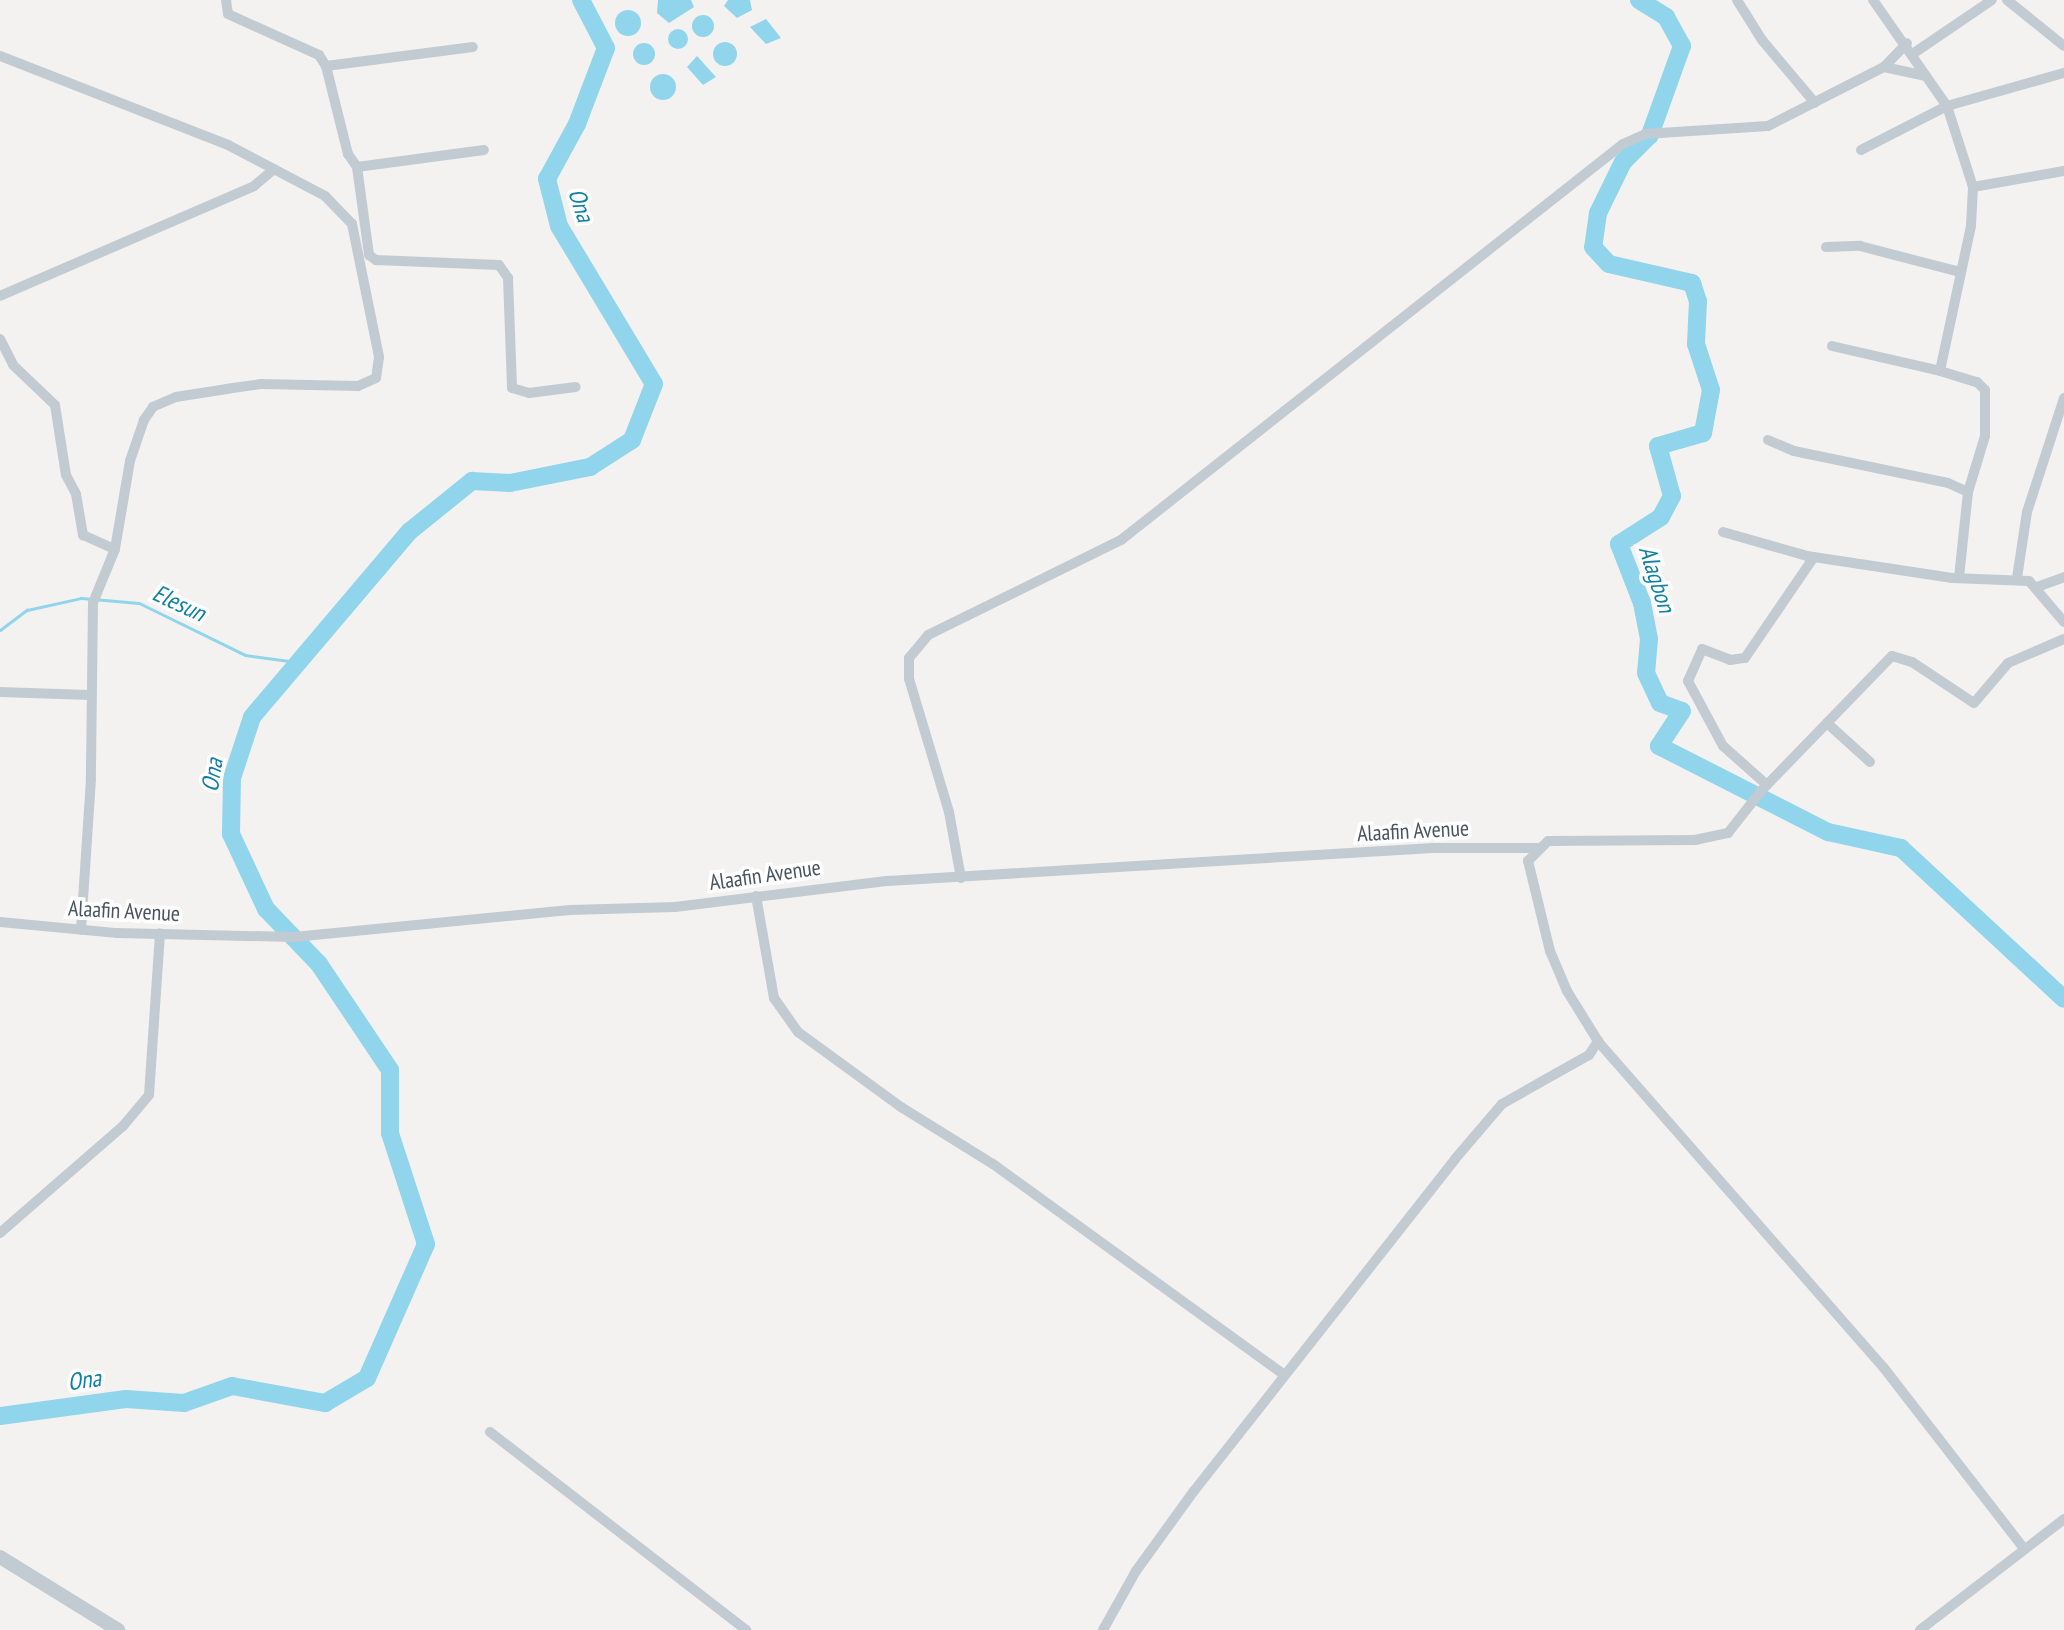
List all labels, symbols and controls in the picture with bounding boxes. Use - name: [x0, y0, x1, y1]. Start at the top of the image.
- water label: Ona: [562, 185, 600, 225]
- water label: Alagbon: [1633, 542, 1681, 616]
- water label: Elesun: [148, 578, 210, 628]
- water label: Ona: [195, 756, 229, 794]
- street label: Alaafin Avenue: [1356, 815, 1470, 847]
- street label: Alaafin Avenue: [707, 854, 823, 896]
- street label: Alaafin Avenue: [67, 895, 181, 927]
- water label: Ona: [66, 1363, 102, 1397]

